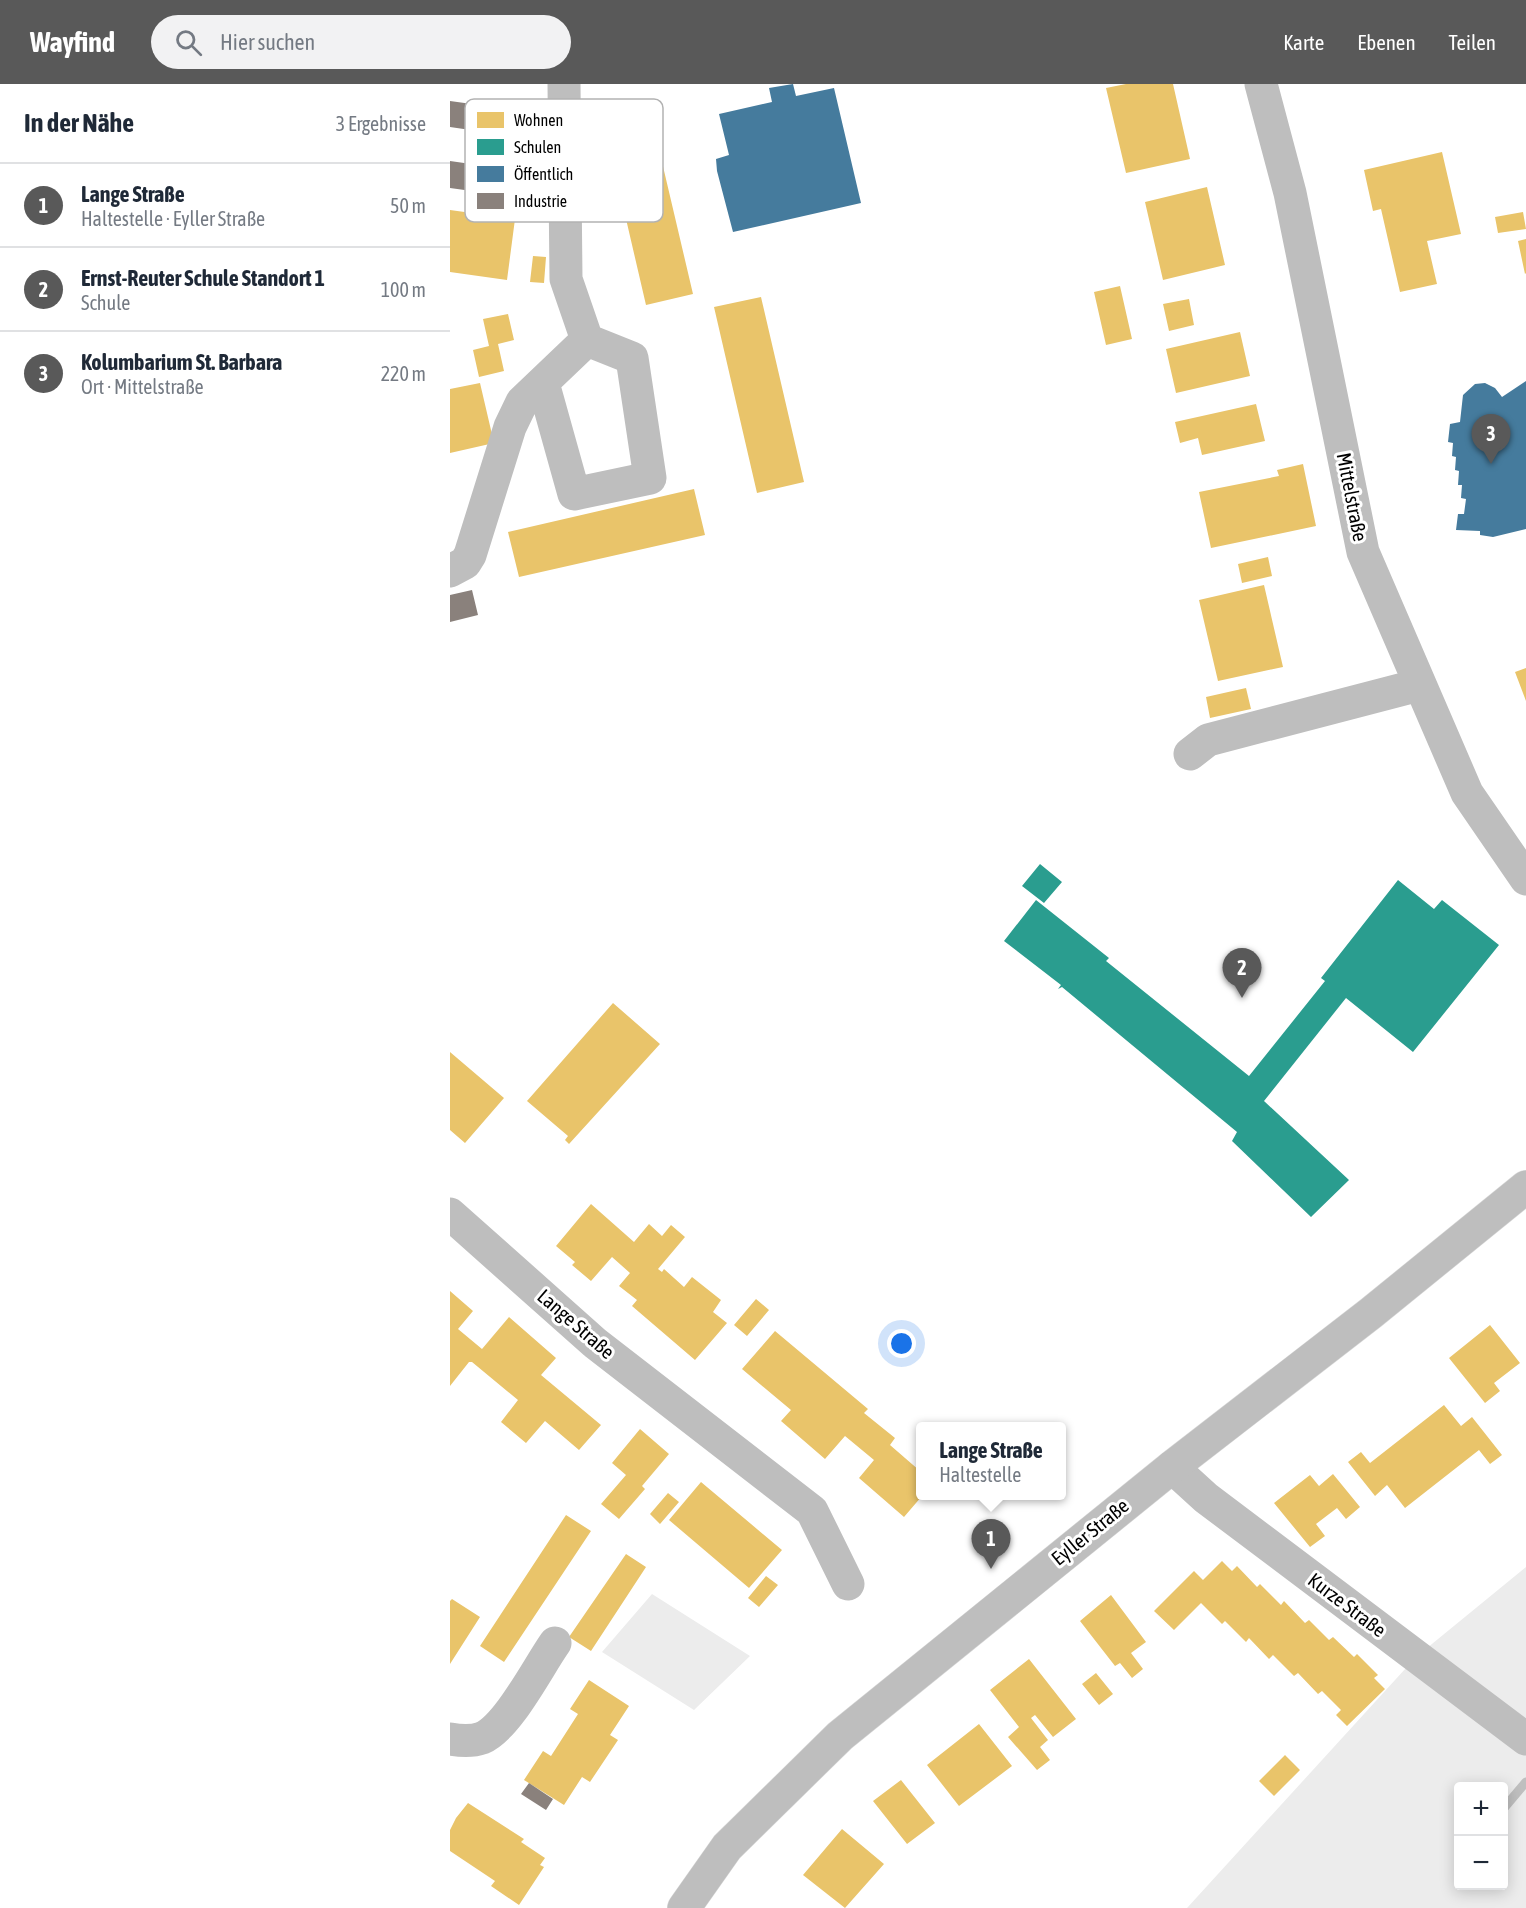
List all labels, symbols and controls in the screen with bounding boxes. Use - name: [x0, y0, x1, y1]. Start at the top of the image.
- search box: [151, 15, 571, 69]
- text: Wayfind: [30, 26, 115, 58]
- icon: search: [172, 26, 205, 59]
- text: Hier suchen: [220, 29, 315, 55]
- text: Karte: [1283, 30, 1324, 54]
- text: Ebenen: [1357, 30, 1416, 54]
- text: Teilen: [1449, 30, 1496, 54]
- legend: [465, 99, 663, 222]
- text: In der Nähe: [24, 108, 134, 138]
- text: Wohnen: [514, 111, 563, 129]
- text: 3 Ergebnisse: [336, 112, 426, 135]
- text: Schulen: [514, 138, 561, 156]
- text: Öffentlich: [514, 165, 573, 183]
- text: Lange Straße: [81, 181, 185, 207]
- text: Industrie: [514, 192, 567, 210]
- text: 1: [39, 194, 48, 217]
- text: 50 m: [390, 194, 426, 217]
- text: Haltestelle · Eyller Straße: [81, 207, 265, 230]
- text: Ernst-Reuter Schule Standort 1: [81, 265, 325, 291]
- text: 2: [39, 278, 48, 301]
- text: 100 m: [381, 278, 426, 301]
- text: Schule: [81, 291, 130, 314]
- text: Kolumbarium St. Barbara: [81, 349, 282, 375]
- text: 3: [39, 362, 48, 385]
- text: 220 m: [381, 362, 426, 385]
- text: Ort · Mittelstraße: [81, 375, 204, 398]
- pin: 3: [1472, 414, 1510, 464]
- street label: Mittelstraße: [1333, 451, 1372, 543]
- pin: 2: [1222, 948, 1262, 998]
- street label: Lange Straße: [533, 1284, 619, 1363]
- your location: [887, 1329, 916, 1358]
- popup: [916, 1422, 1066, 1500]
- text: Lange Straße: [939, 1437, 1043, 1463]
- text: Haltestelle: [939, 1463, 1021, 1486]
- street label: Eyller Straße: [1047, 1494, 1133, 1570]
- pin: 1: [972, 1520, 1010, 1569]
- street label: Kurze Straße: [1304, 1568, 1391, 1641]
- map controls: [1454, 1782, 1508, 1890]
- button: +: [1454, 1782, 1508, 1836]
- button: −: [1454, 1836, 1508, 1890]

